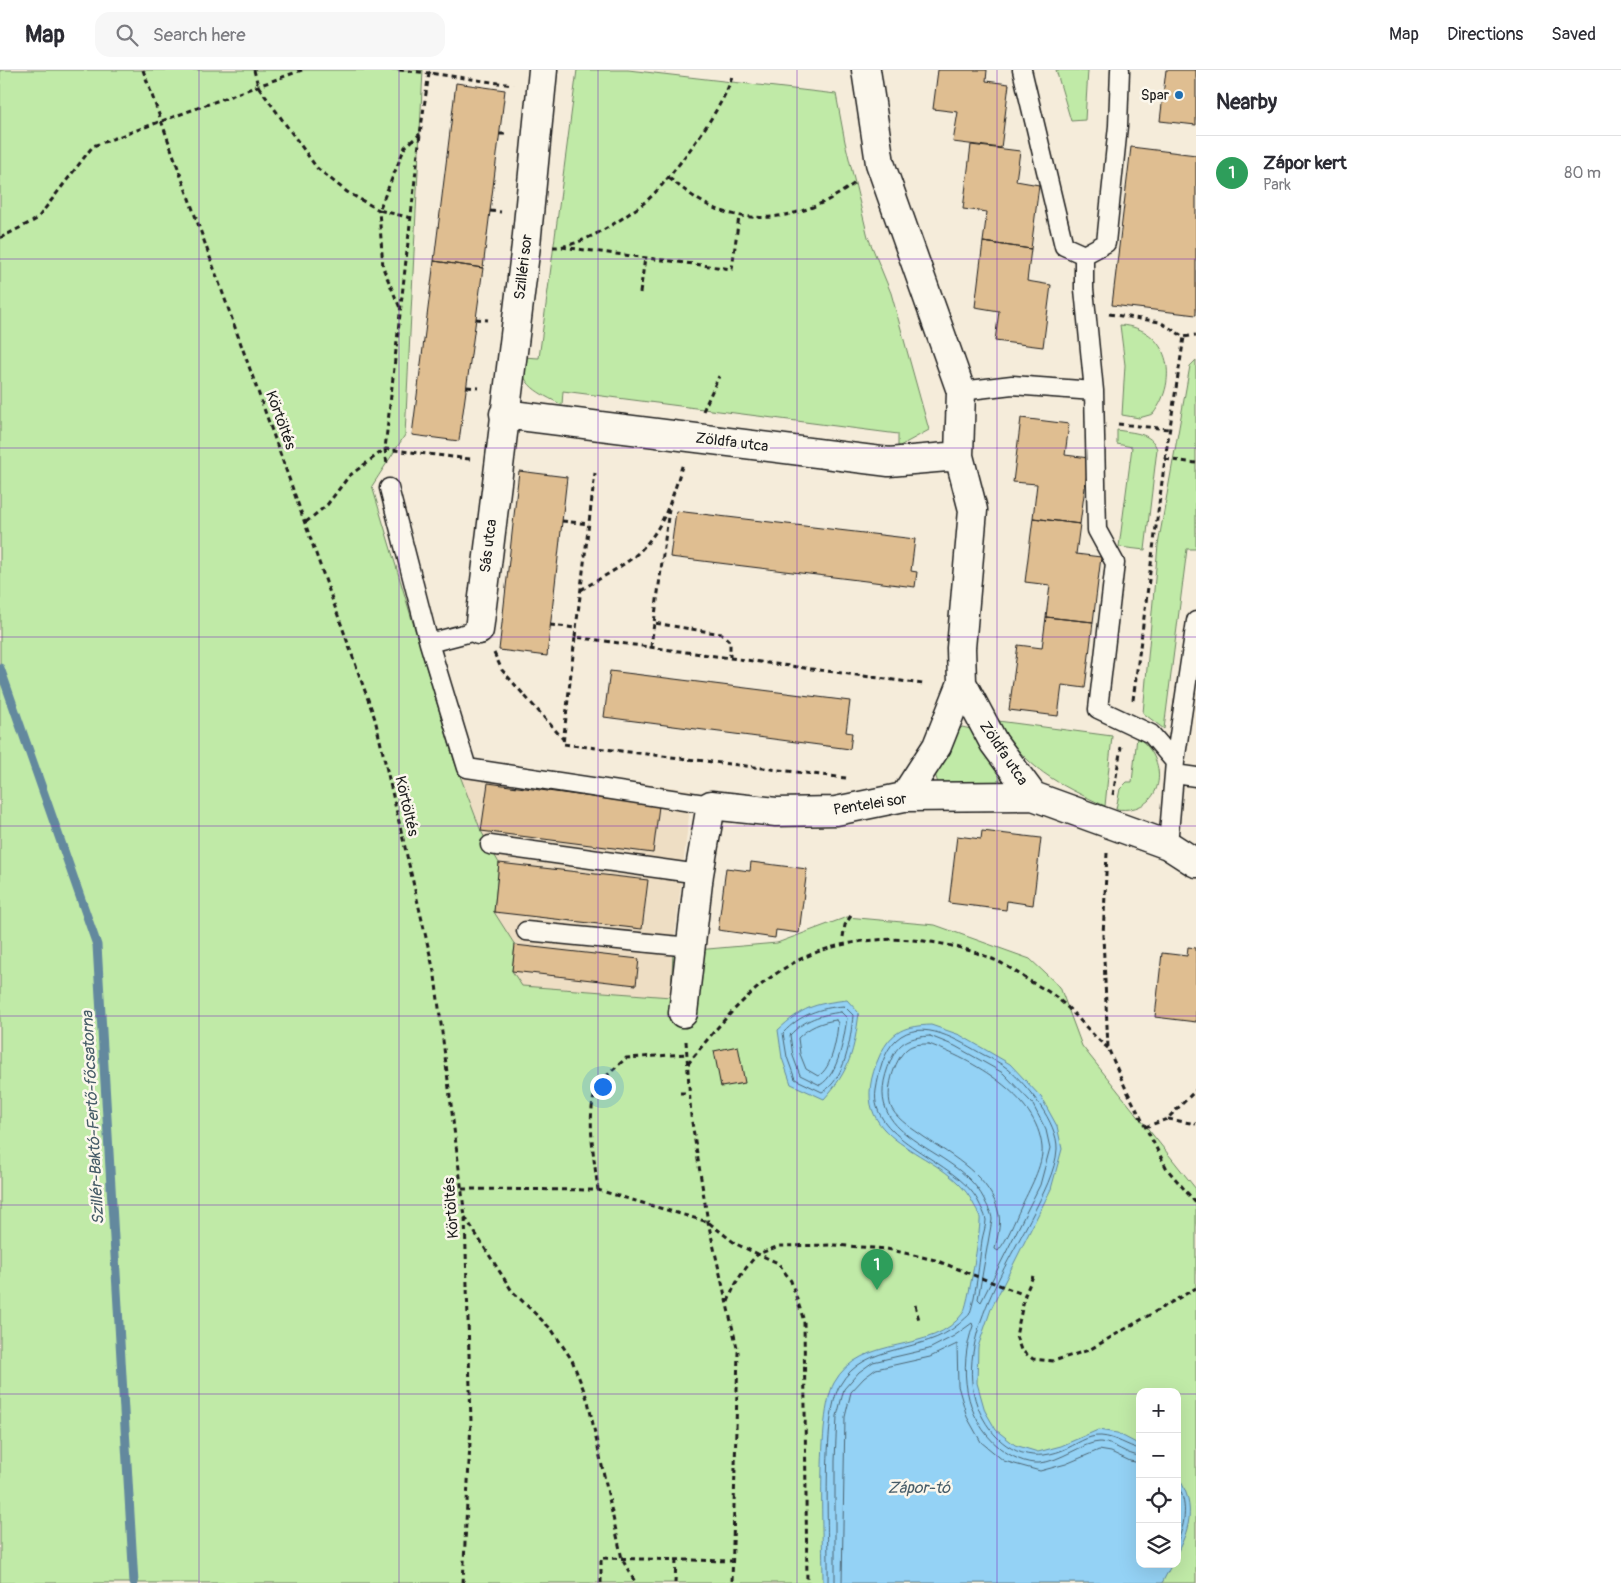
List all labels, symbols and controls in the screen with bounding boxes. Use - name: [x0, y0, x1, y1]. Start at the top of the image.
- search box: [95, 12, 445, 57]
- text: Map: [25, 20, 65, 49]
- icon: search: [113, 21, 141, 49]
- text: Search here: [153, 23, 246, 47]
- text: Map: [1389, 23, 1419, 46]
- text: Directions: [1447, 23, 1523, 46]
- text: Saved: [1551, 23, 1596, 46]
- place label: Spar: [1141, 86, 1170, 105]
- marker: Spar: [1173, 89, 1185, 101]
- text: Nearby: [1216, 89, 1277, 116]
- text: Zápor kert: [1263, 151, 1347, 175]
- text: 1: [1229, 163, 1235, 183]
- text: 80 m: [1564, 163, 1601, 183]
- text: Park: [1263, 175, 1291, 195]
- street label: Szilléri sor: [510, 233, 537, 301]
- street label: Körtöltés: [261, 388, 300, 452]
- street label: Zöldfa utca: [694, 429, 769, 456]
- street label: Sás utca: [476, 518, 501, 574]
- street label: Zöldfa utca: [975, 718, 1032, 789]
- street label: Körtöltés: [390, 774, 423, 838]
- street label: Pentelei sor: [832, 789, 909, 820]
- water label: Szillér-Baktó-Fertő-főcsatorna: [77, 1009, 109, 1225]
- your location: [590, 1074, 616, 1100]
- street label: Körtöltés: [440, 1177, 463, 1239]
- pin: 1: [861, 1249, 893, 1290]
- map controls: [1136, 1388, 1181, 1568]
- button: +: [1136, 1388, 1181, 1433]
- button: −: [1136, 1433, 1181, 1478]
- water label: Zápor-tó: [888, 1478, 951, 1498]
- button: locate: [1136, 1478, 1181, 1523]
- button: layers: [1136, 1523, 1181, 1568]

